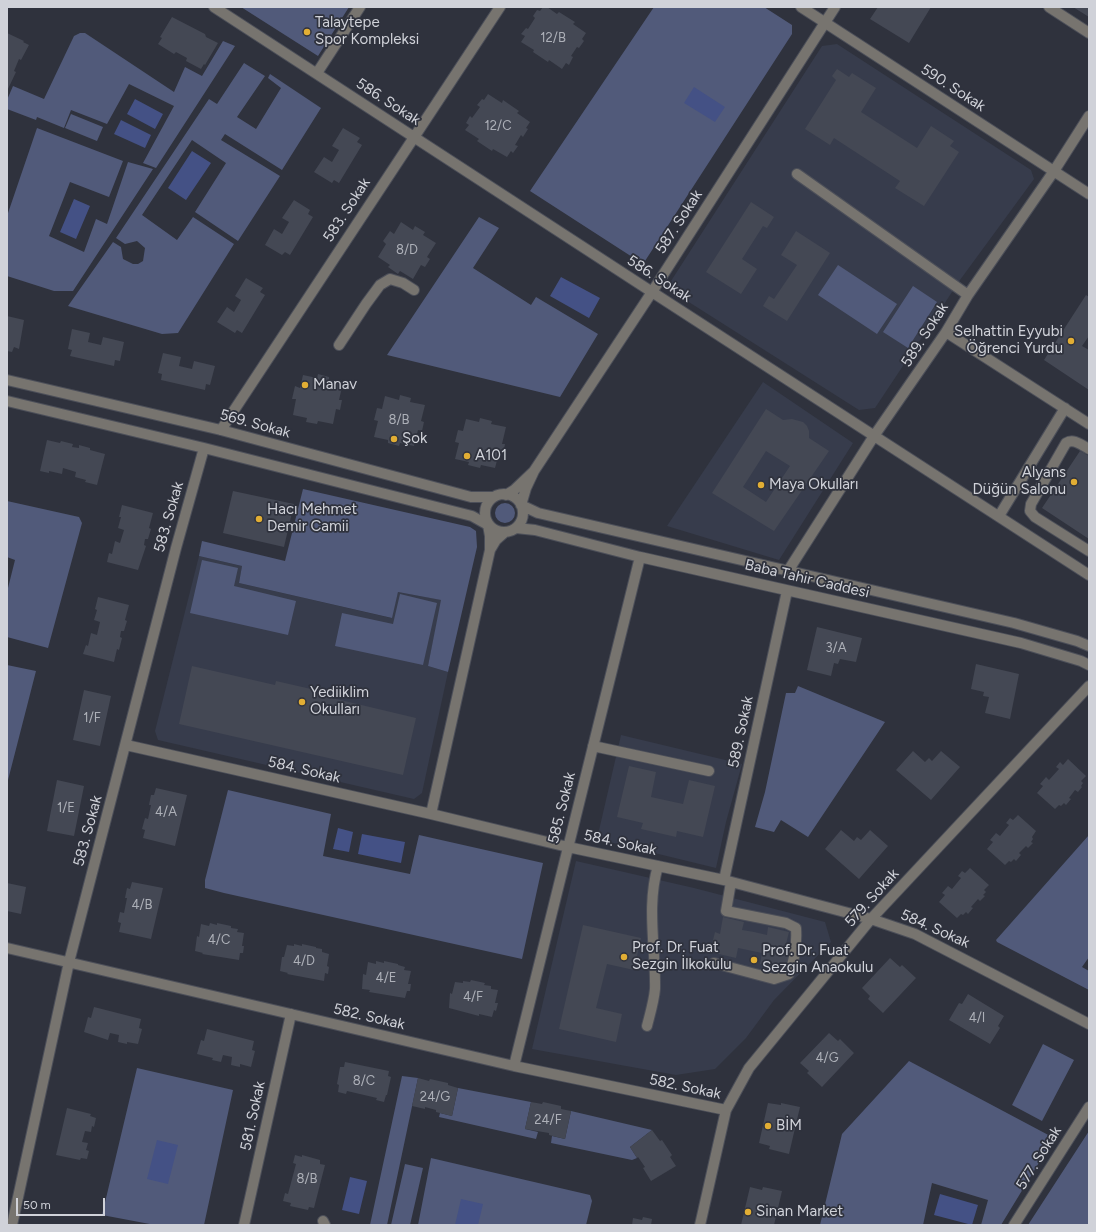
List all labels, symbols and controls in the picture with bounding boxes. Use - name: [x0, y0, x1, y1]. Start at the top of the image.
- place label: Talaytepe Spor Kompleksi: [315, 14, 419, 49]
- marker: Talaytepe Spor Kompleksi: [302, 27, 312, 37]
- house number: 12/B: [540, 30, 566, 46]
- street label: 590. Sokak: [917, 60, 989, 116]
- street label: 586. Sokak: [352, 75, 424, 129]
- house number: 12/C: [484, 118, 512, 134]
- street label: 583. Sokak: [320, 175, 374, 245]
- street label: 587. Sokak: [652, 187, 706, 257]
- house number: 8/D: [396, 242, 418, 258]
- street label: 586. Sokak: [623, 252, 695, 306]
- street label: 589. Sokak: [898, 299, 952, 371]
- place label: Selhattin Eyyubi Öğrenci Yurdu: [954, 323, 1063, 358]
- marker: Selhattin Eyyubi Öğrenci Yurdu: [1066, 336, 1076, 346]
- place label: Manav: [313, 376, 357, 394]
- marker: Manav: [300, 380, 310, 390]
- street label: 569. Sokak: [218, 406, 292, 442]
- house number: 8/B: [389, 412, 409, 428]
- place label: Şok: [402, 430, 427, 448]
- marker: Şok: [389, 434, 399, 444]
- place label: A101: [475, 447, 507, 465]
- marker: A101: [462, 451, 472, 461]
- place label: Alyans Düğün Salonu: [972, 464, 1066, 499]
- place label: Maya Okulları: [769, 476, 858, 494]
- marker: Alyans Düğün Salonu: [1069, 477, 1079, 487]
- street label: 583. Sokak: [150, 480, 188, 554]
- marker: Maya Okulları: [756, 480, 766, 490]
- place label: Hacı Mehmet Demir Camii: [267, 501, 357, 536]
- marker: Hacı Mehmet Demir Camii: [254, 514, 264, 524]
- street label: Baba Tahir Caddesi: [743, 556, 871, 602]
- house number: 3/A: [826, 640, 846, 656]
- place label: Yediiklim Okulları: [310, 684, 369, 719]
- street label: 589. Sokak: [725, 694, 757, 770]
- marker: Yediiklim Okulları: [297, 697, 307, 707]
- house number: 1/F: [83, 710, 101, 726]
- street label: 584. Sokak: [266, 753, 342, 787]
- street label: 585. Sokak: [544, 770, 580, 846]
- street label: 583. Sokak: [70, 794, 106, 868]
- house number: 1/E: [57, 800, 75, 816]
- house number: 4/A: [155, 804, 177, 820]
- street label: 584. Sokak: [582, 827, 658, 859]
- street label: 579. Sokak: [841, 865, 903, 931]
- house number: 4/B: [131, 897, 153, 913]
- street label: 584. Sokak: [898, 906, 972, 952]
- house number: 4/C: [208, 932, 230, 948]
- place label: Prof. Dr. Fuat Sezgin İlkokulu: [632, 939, 732, 974]
- place label: Prof. Dr. Fuat Sezgin Anaokulu: [762, 942, 873, 977]
- marker: Prof. Dr. Fuat Sezgin İlkokulu: [619, 952, 629, 962]
- house number: 4/D: [293, 953, 315, 969]
- marker: Prof. Dr. Fuat Sezgin Anaokulu: [749, 955, 759, 965]
- house number: 4/E: [376, 970, 396, 986]
- house number: 4/F: [463, 989, 483, 1005]
- street label: 582. Sokak: [331, 1000, 407, 1034]
- house number: 4/I: [969, 1010, 985, 1026]
- house number: 4/G: [815, 1050, 839, 1066]
- street label: 582. Sokak: [647, 1071, 723, 1103]
- house number: 8/C: [353, 1073, 375, 1089]
- street label: 581. Sokak: [237, 1080, 269, 1152]
- house number: 24/G: [420, 1089, 450, 1105]
- house number: 24/F: [534, 1112, 562, 1128]
- place label: BİM: [776, 1117, 802, 1135]
- marker: BİM: [763, 1121, 773, 1131]
- street label: 577. Sokak: [1012, 1123, 1066, 1193]
- house number: 8/B: [297, 1171, 317, 1187]
- scale bar: [18, 1190, 107, 1216]
- text: 50 m: [23, 1198, 51, 1212]
- place label: Sinan Market: [756, 1203, 843, 1221]
- marker: Sinan Market: [743, 1207, 753, 1217]

